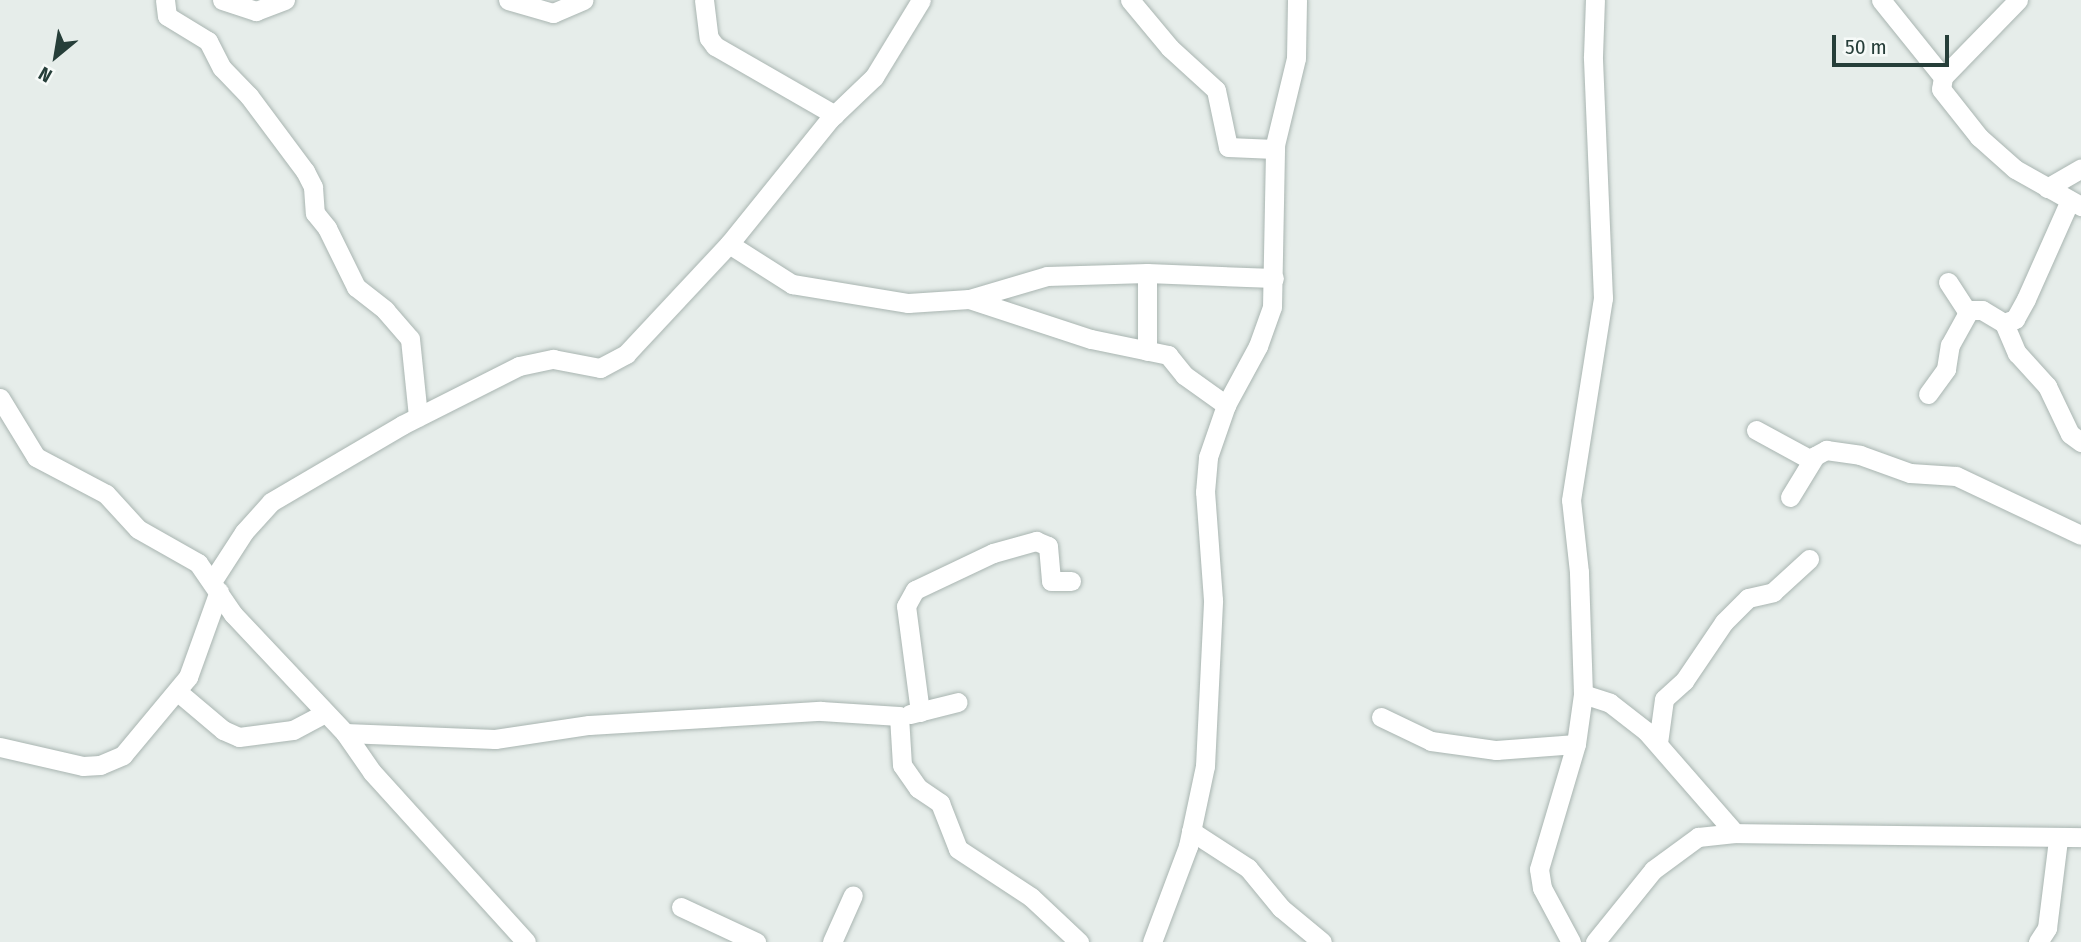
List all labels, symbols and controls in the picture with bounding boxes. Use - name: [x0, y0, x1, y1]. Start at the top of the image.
- north arrow: [21, 21, 91, 91]
- scale bar: [1836, 21, 1953, 65]
- text: 50 m: [1845, 34, 1887, 60]
- text: N: [35, 62, 56, 87]

